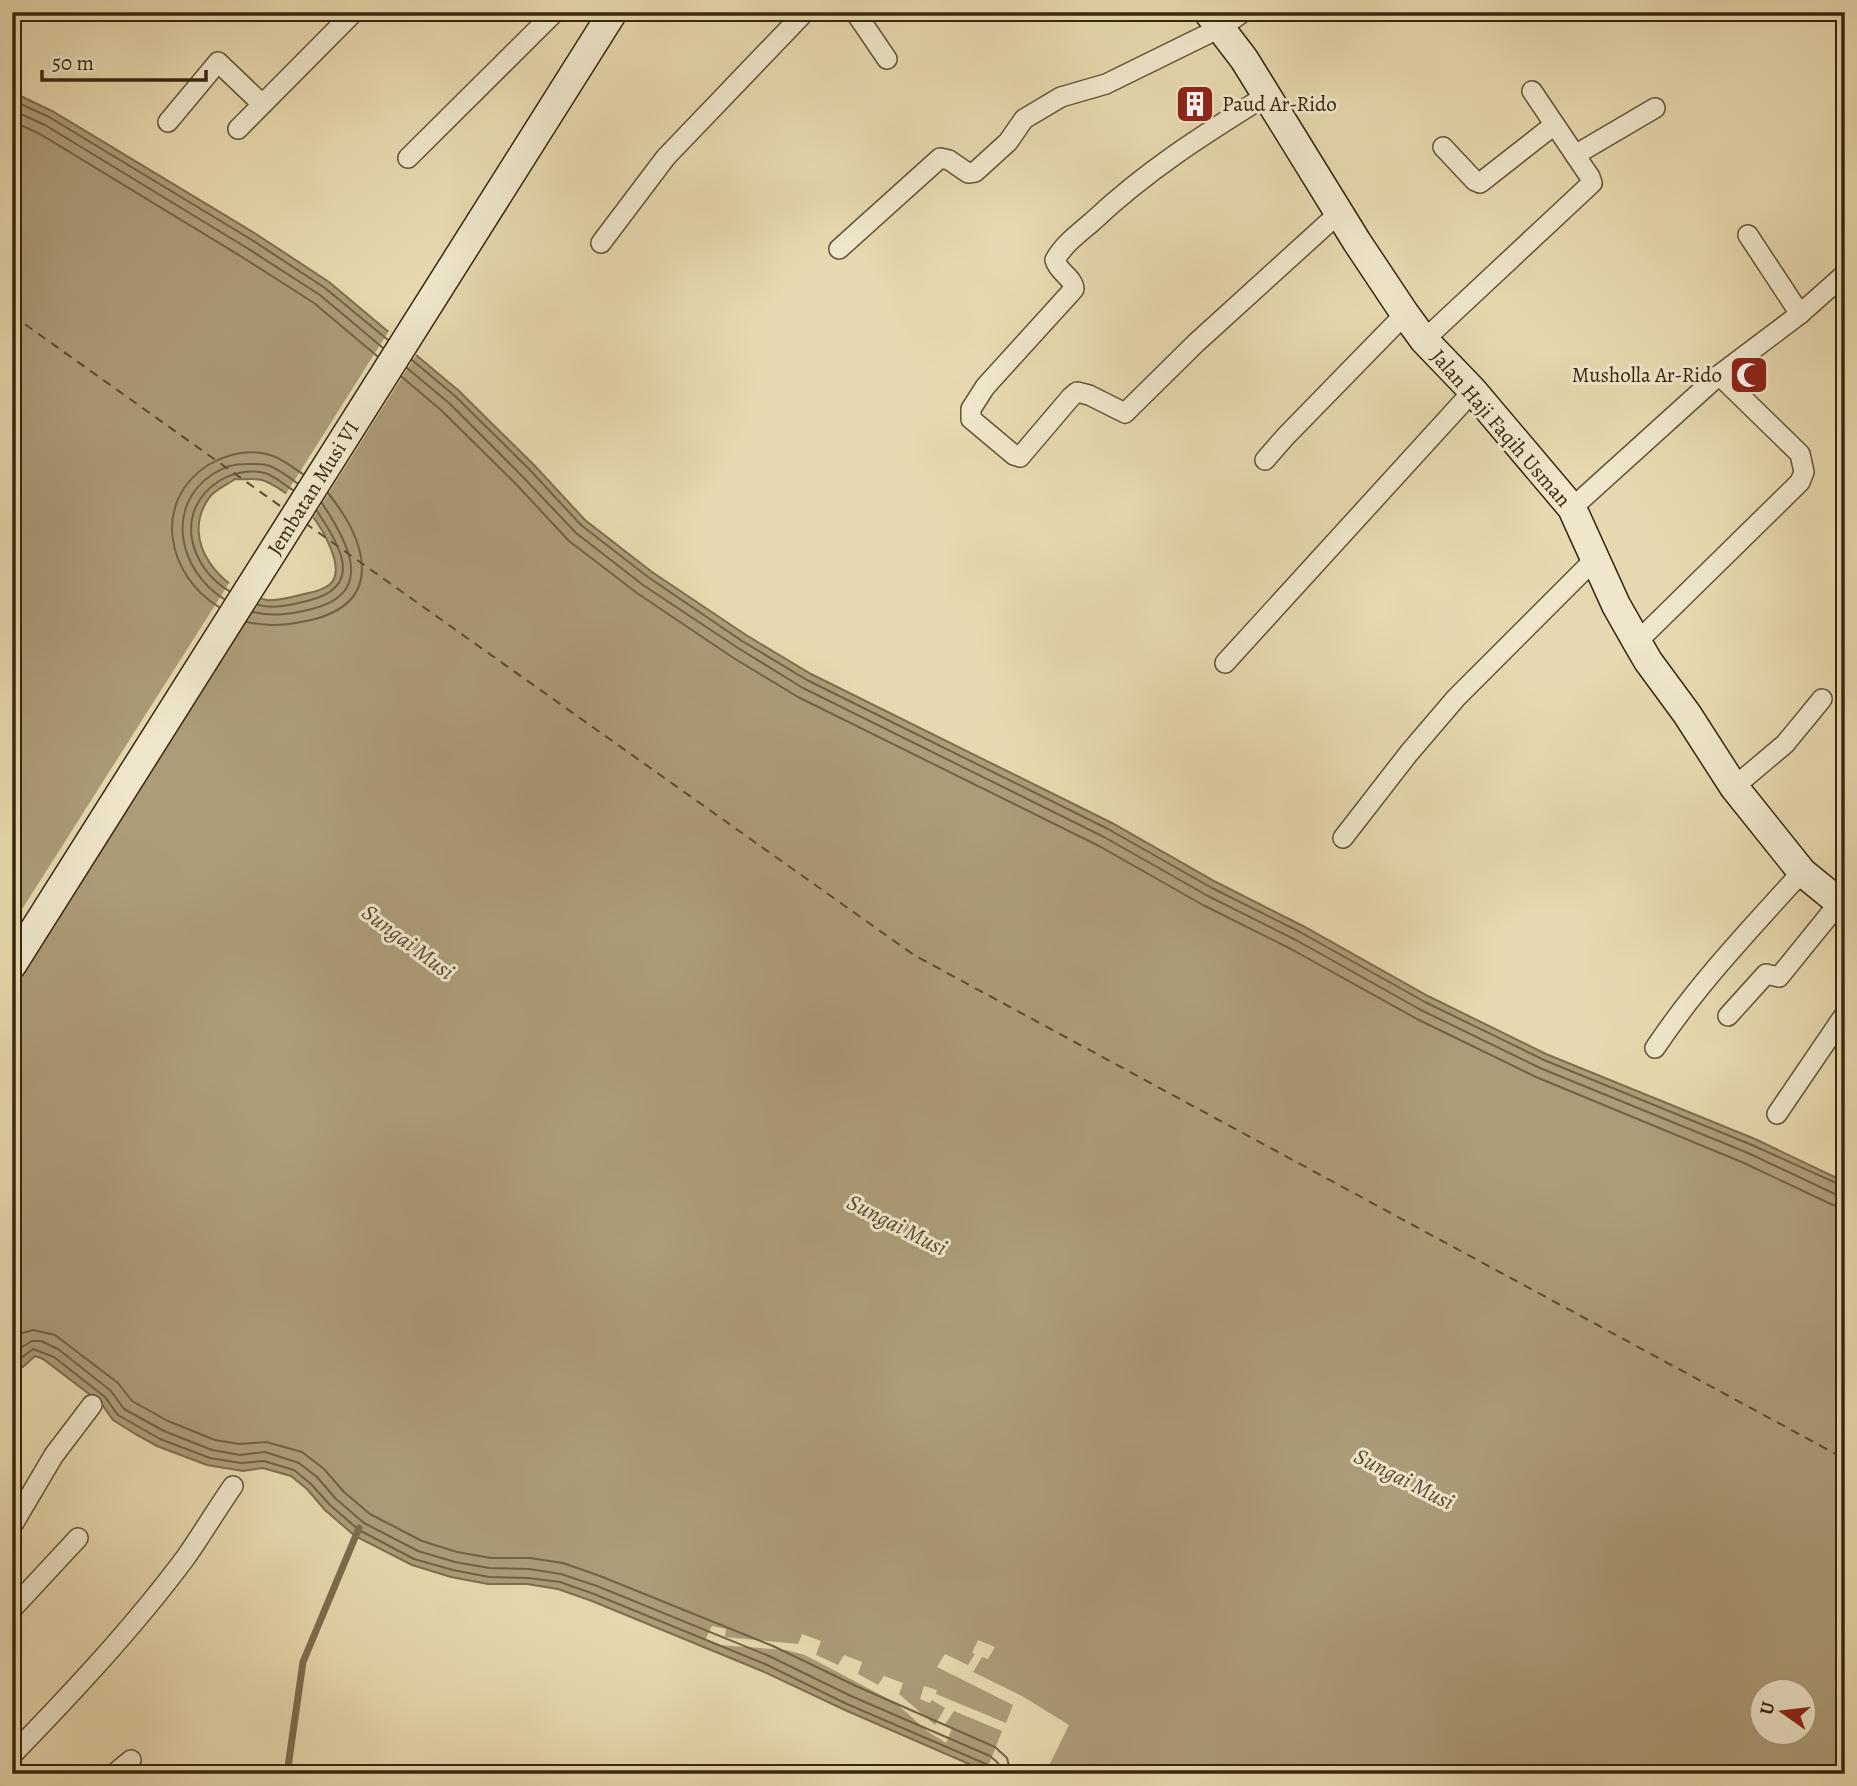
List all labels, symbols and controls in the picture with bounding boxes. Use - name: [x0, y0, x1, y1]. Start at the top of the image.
- scale bar: [42, 38, 206, 82]
- text: 50 m: [52, 49, 94, 77]
- building icon: Paud Ar-Rido: [1174, 83, 1216, 125]
- place label: Paud Ar-Rido: [1222, 90, 1337, 118]
- street label: Jalan Haji Faqih Usman: [1425, 343, 1577, 513]
- mosque icon: Musholla Ar-Rido: [1728, 354, 1770, 396]
- place label: Musholla Ar-Rido: [1572, 361, 1722, 389]
- street label: Jembatan Musi VI: [260, 416, 366, 560]
- water label: Sungai Musi: [355, 897, 461, 987]
- water label: Sungai Musi: [842, 1187, 952, 1263]
- water label: Sungai Musi: [1349, 1441, 1459, 1517]
- north arrow: [1748, 1678, 1818, 1748]
- text: U: [1753, 1698, 1782, 1717]

